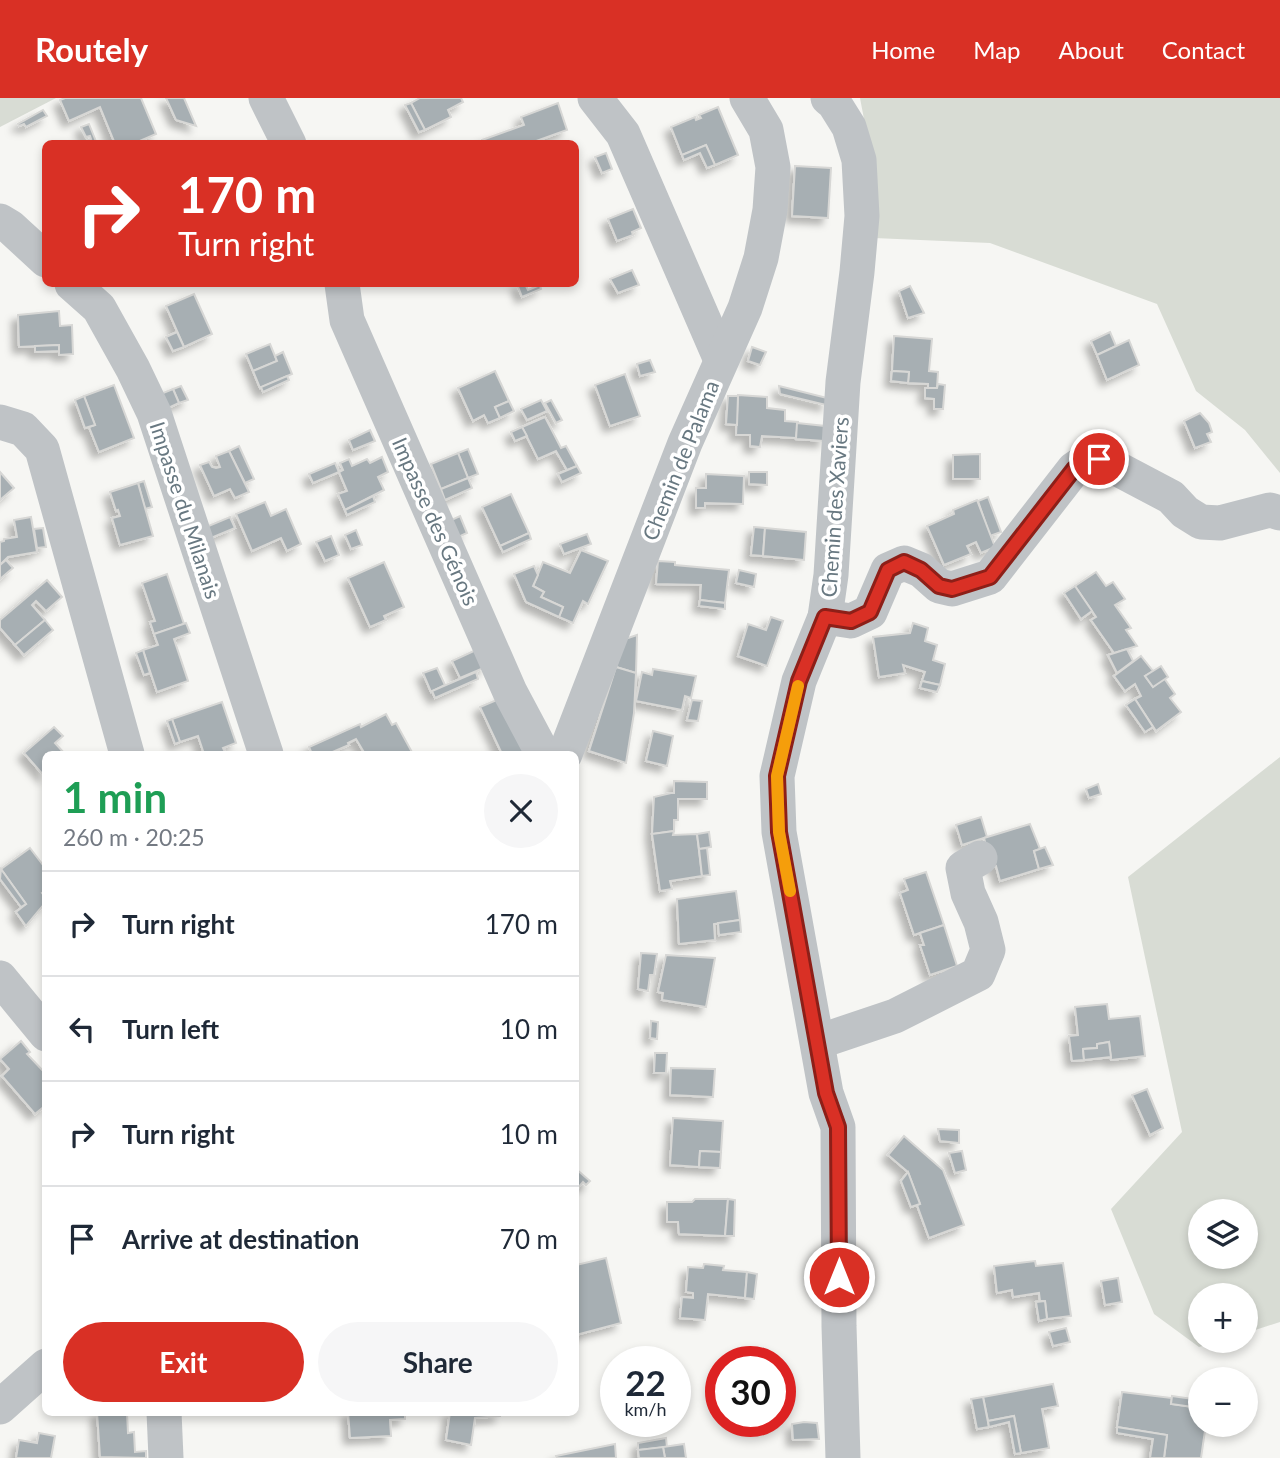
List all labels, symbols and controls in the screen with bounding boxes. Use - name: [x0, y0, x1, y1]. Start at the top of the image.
- text: Routely: [35, 29, 148, 69]
- text: Home: [871, 35, 935, 64]
- text: Map: [973, 35, 1021, 64]
- text: About: [1059, 35, 1124, 64]
- text: Contact: [1162, 35, 1245, 64]
- text: 170 m: [178, 165, 316, 223]
- icon: right: [63, 168, 154, 259]
- text: Turn right: [178, 224, 314, 263]
- street label: Chemin de Palama: [637, 376, 723, 544]
- street label: Chemin des Xaviers: [815, 416, 853, 598]
- street label: Impasse du Milanais: [146, 418, 226, 602]
- pin: [1069, 429, 1129, 489]
- street label: Impasse des Génois: [388, 433, 484, 609]
- icon: arrive: [1080, 440, 1118, 478]
- text: 1 min: [63, 772, 167, 822]
- button: close: [484, 774, 558, 848]
- text: 260 m · 20:25: [63, 823, 205, 851]
- icon: right: [63, 905, 101, 943]
- text: Turn right: [122, 908, 235, 940]
- text: 170 m: [485, 908, 558, 940]
- icon: left: [63, 1010, 101, 1048]
- text: Turn left: [122, 1013, 219, 1045]
- text: 10 m: [500, 1013, 558, 1045]
- icon: right: [63, 1115, 101, 1153]
- text: Turn right: [122, 1118, 235, 1150]
- text: 10 m: [500, 1118, 558, 1150]
- map controls: [1188, 1199, 1258, 1437]
- button: layers: [1188, 1199, 1258, 1269]
- icon: arrive: [63, 1220, 101, 1258]
- text: Arrive at destination: [122, 1223, 359, 1255]
- text: 70 m: [500, 1223, 558, 1255]
- position arrow: [802, 1240, 876, 1314]
- button: +: [1188, 1283, 1258, 1353]
- button: Exit: [63, 1322, 304, 1402]
- button: Share: [318, 1322, 558, 1402]
- speed limit sign: 30: [705, 1346, 796, 1437]
- text: 22: [625, 1361, 666, 1403]
- button: −: [1188, 1367, 1258, 1437]
- text: km/h: [624, 1398, 667, 1420]

